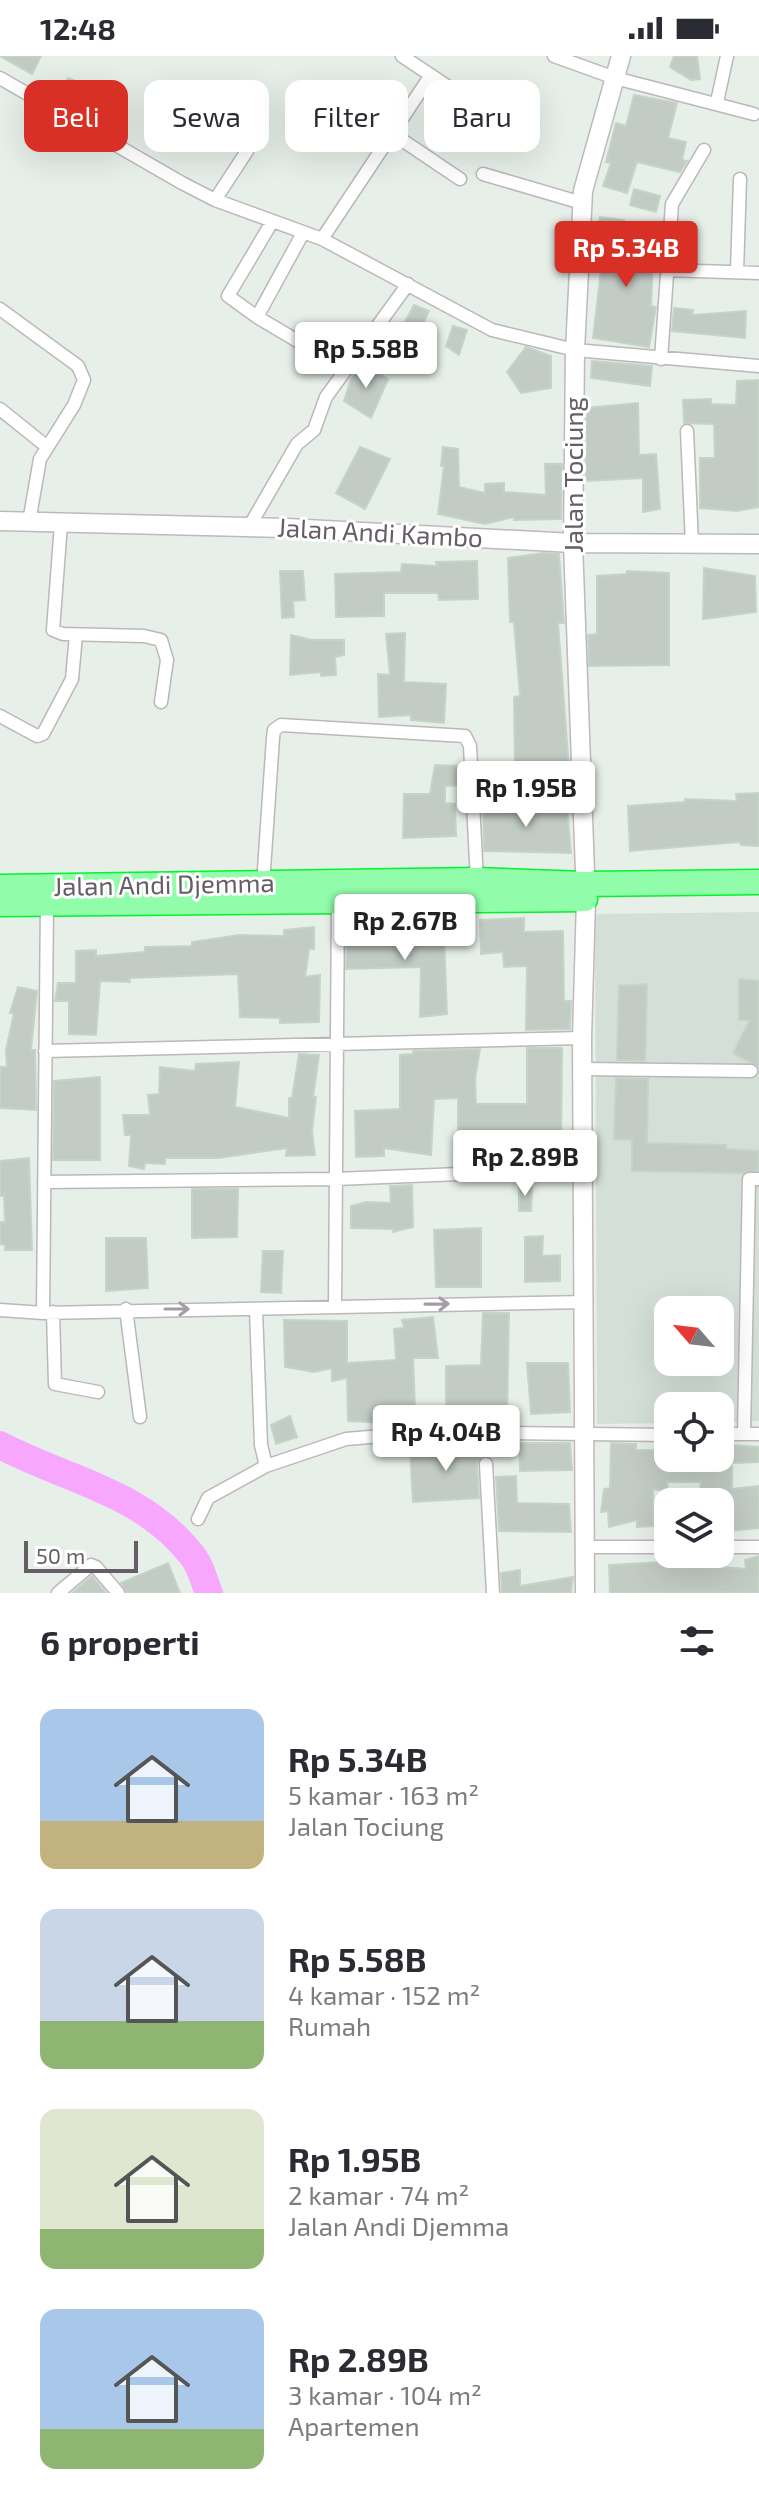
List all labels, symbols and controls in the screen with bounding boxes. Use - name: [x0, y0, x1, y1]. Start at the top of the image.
- text: 12:48: [40, 10, 116, 46]
- chip: Beli: [24, 80, 128, 152]
- chip: Sewa: [144, 80, 269, 152]
- chip: Filter: [285, 80, 408, 152]
- chip: Baru: [424, 80, 540, 152]
- pin: Rp 5.34B: [543, 221, 709, 289]
- text: Rp 5.34B: [573, 231, 679, 262]
- pin: Rp 5.58B: [283, 322, 449, 390]
- text: Rp 5.58B: [313, 332, 419, 363]
- street label: Jalan Tociung: [557, 397, 588, 553]
- street label: Jalan Andi Kambo: [276, 511, 484, 552]
- pin: Rp 1.95B: [443, 761, 609, 829]
- text: Rp 1.95B: [475, 771, 577, 802]
- street label: Jalan Andi Djemma: [53, 866, 275, 901]
- pin: Rp 2.67B: [322, 894, 488, 962]
- text: Rp 2.67B: [352, 904, 458, 935]
- pin: Rp 2.89B: [442, 1130, 608, 1198]
- text: Rp 2.89B: [471, 1140, 579, 1171]
- north arrow: [654, 1296, 734, 1376]
- map controls: [654, 1296, 734, 1568]
- one-way arrow: [423, 1297, 450, 1312]
- one-way arrow: [163, 1301, 190, 1317]
- button: locate: [654, 1392, 734, 1472]
- pin: Rp 4.04B: [363, 1405, 529, 1473]
- text: Rp 4.04B: [391, 1415, 501, 1446]
- button: layers: [654, 1488, 734, 1568]
- scale bar: [24, 1537, 138, 1573]
- text: 50 m: [36, 1542, 85, 1568]
- icon: filters: [675, 1619, 719, 1663]
- text: 6 properti: [40, 1621, 200, 1662]
- text: Rp 5.34B: [288, 1738, 428, 1779]
- icon: home: [104, 1741, 200, 1837]
- text: 5 kamar · 163 m²: [288, 1779, 479, 1810]
- text: Jalan Tociung: [288, 1810, 444, 1841]
- text: Rp 5.58B: [288, 1938, 427, 1979]
- icon: home: [104, 1941, 200, 2037]
- text: 4 kamar · 152 m²: [288, 1979, 480, 2010]
- text: Rumah: [288, 2010, 371, 2041]
- text: Rp 1.95B: [288, 2138, 421, 2179]
- icon: home: [104, 2141, 200, 2237]
- text: 2 kamar · 74 m²: [288, 2179, 469, 2210]
- text: Jalan Andi Djemma: [288, 2210, 509, 2241]
- text: Rp 2.89B: [288, 2338, 429, 2379]
- icon: home: [104, 2341, 200, 2437]
- text: 3 kamar · 104 m²: [288, 2379, 482, 2410]
- text: Apartemen: [288, 2410, 420, 2441]

